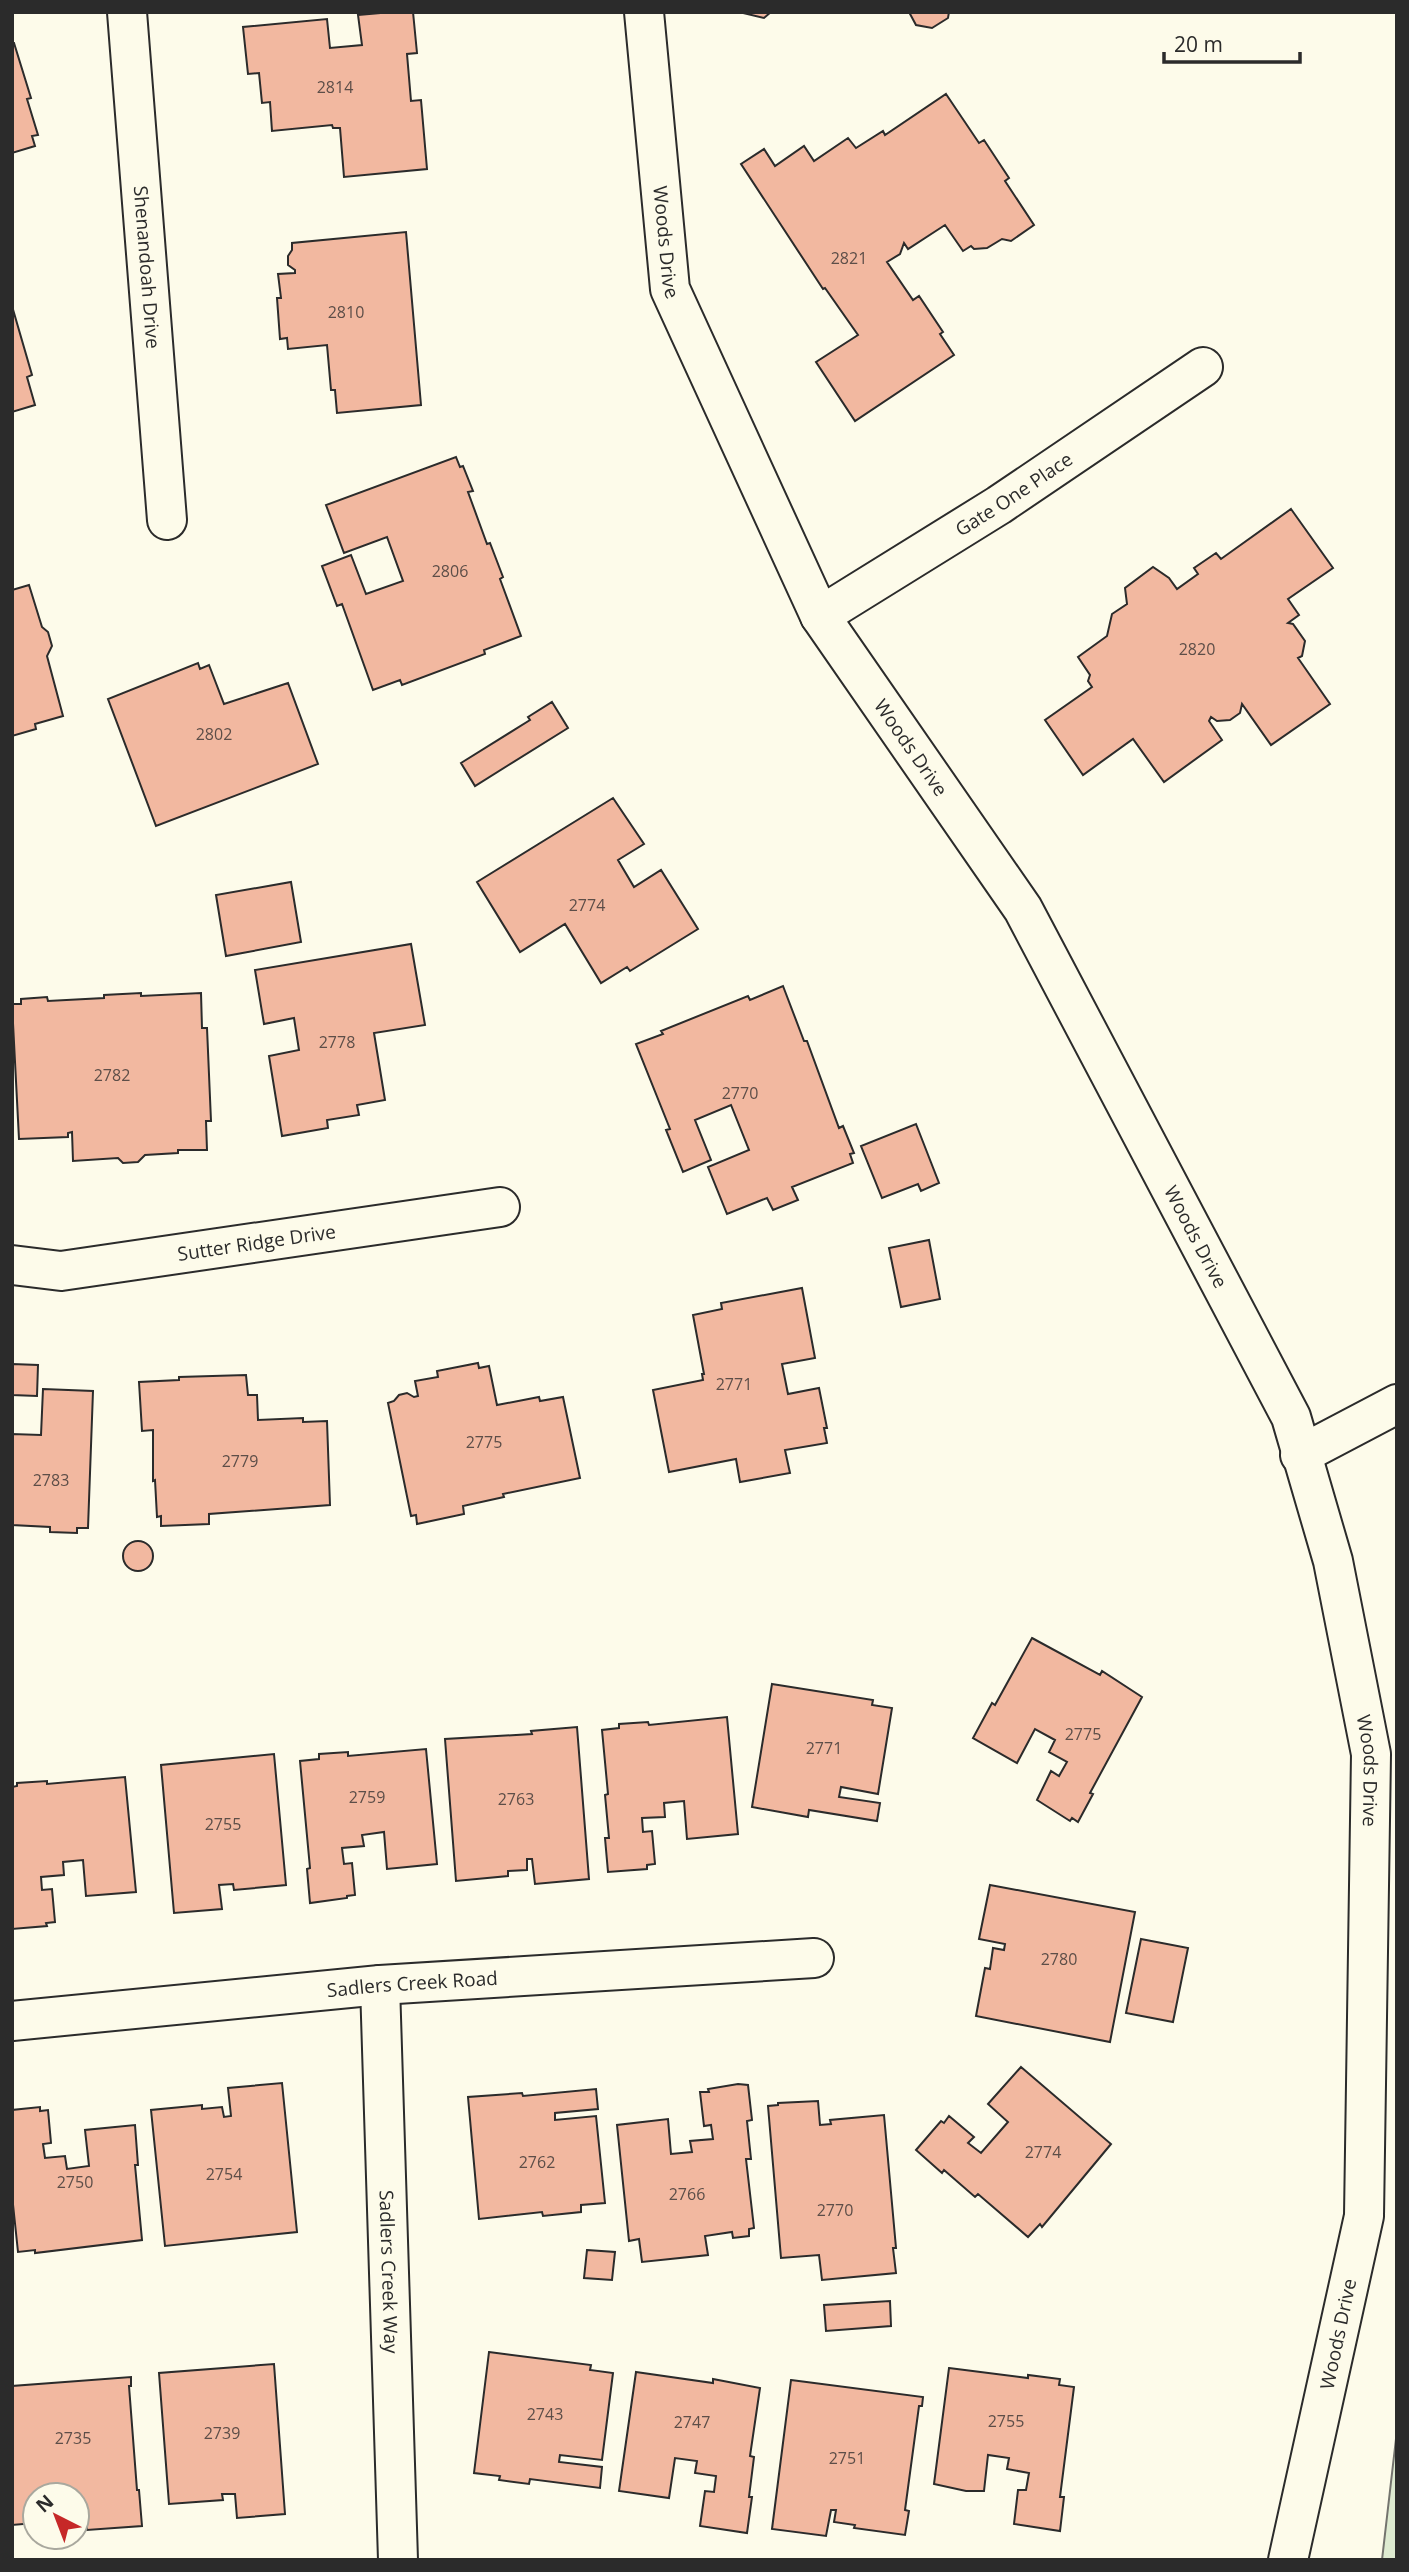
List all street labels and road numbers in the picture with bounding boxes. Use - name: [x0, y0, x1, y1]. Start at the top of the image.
- street label: Shenandoah Drive: [128, 185, 166, 350]
- street label: Woods Drive: [647, 185, 686, 303]
- street label: Gate One Place: [950, 446, 1078, 542]
- street label: Woods Drive: [868, 694, 954, 801]
- street label: Woods Drive: [1158, 1181, 1234, 1293]
- street label: Sutter Ridge Drive: [176, 1218, 337, 1267]
- street label: Woods Drive: [1351, 1712, 1384, 1827]
- street label: Sadlers Creek Road: [326, 1965, 498, 2003]
- street label: Sadlers Creek Way: [373, 2190, 405, 2354]
- street label: Woods Drive: [1314, 2276, 1362, 2392]

